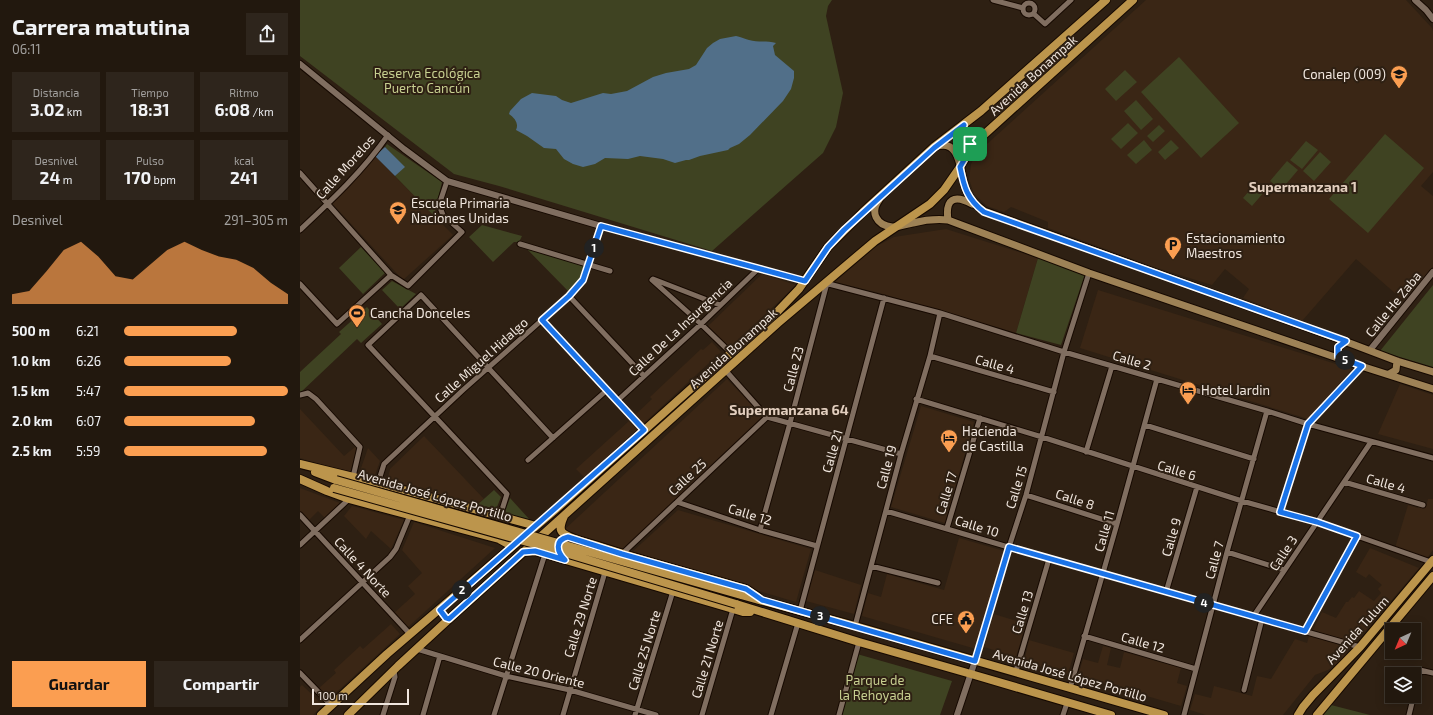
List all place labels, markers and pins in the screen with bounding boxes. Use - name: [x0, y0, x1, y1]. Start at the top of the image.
- school or university icon: Conalep (009): [1389, 64, 1409, 89]
- place label: Conalep (009): [1303, 66, 1386, 82]
- pin: [953, 127, 987, 161]
- place label: Escuela Primaria Naciones Unidas: [411, 195, 510, 226]
- school or university icon: Escuela Primaria Naciones Unidas: [388, 200, 408, 225]
- place label: Estacionamiento Maestros: [1186, 230, 1285, 261]
- parking icon: Estacionamiento Maestros: [1163, 235, 1183, 260]
- pin: 1: [584, 238, 604, 258]
- sports icon: Cancha Donceles: [347, 303, 367, 328]
- place label: Cancha Donceles: [370, 305, 470, 321]
- pin: 5: [1335, 350, 1355, 370]
- hotel icon: Hotel Jardin: [1178, 380, 1198, 405]
- place label: Hotel Jardin: [1201, 382, 1270, 398]
- place label: Hacienda de Castilla: [962, 423, 1024, 454]
- hotel icon: Hacienda de Castilla: [939, 428, 959, 453]
- pin: 2: [452, 580, 472, 600]
- pin: 4: [1194, 593, 1214, 613]
- pin: 3: [810, 606, 830, 626]
- public building icon: CFE: [956, 609, 976, 634]
- place label: CFE: [931, 611, 953, 627]

